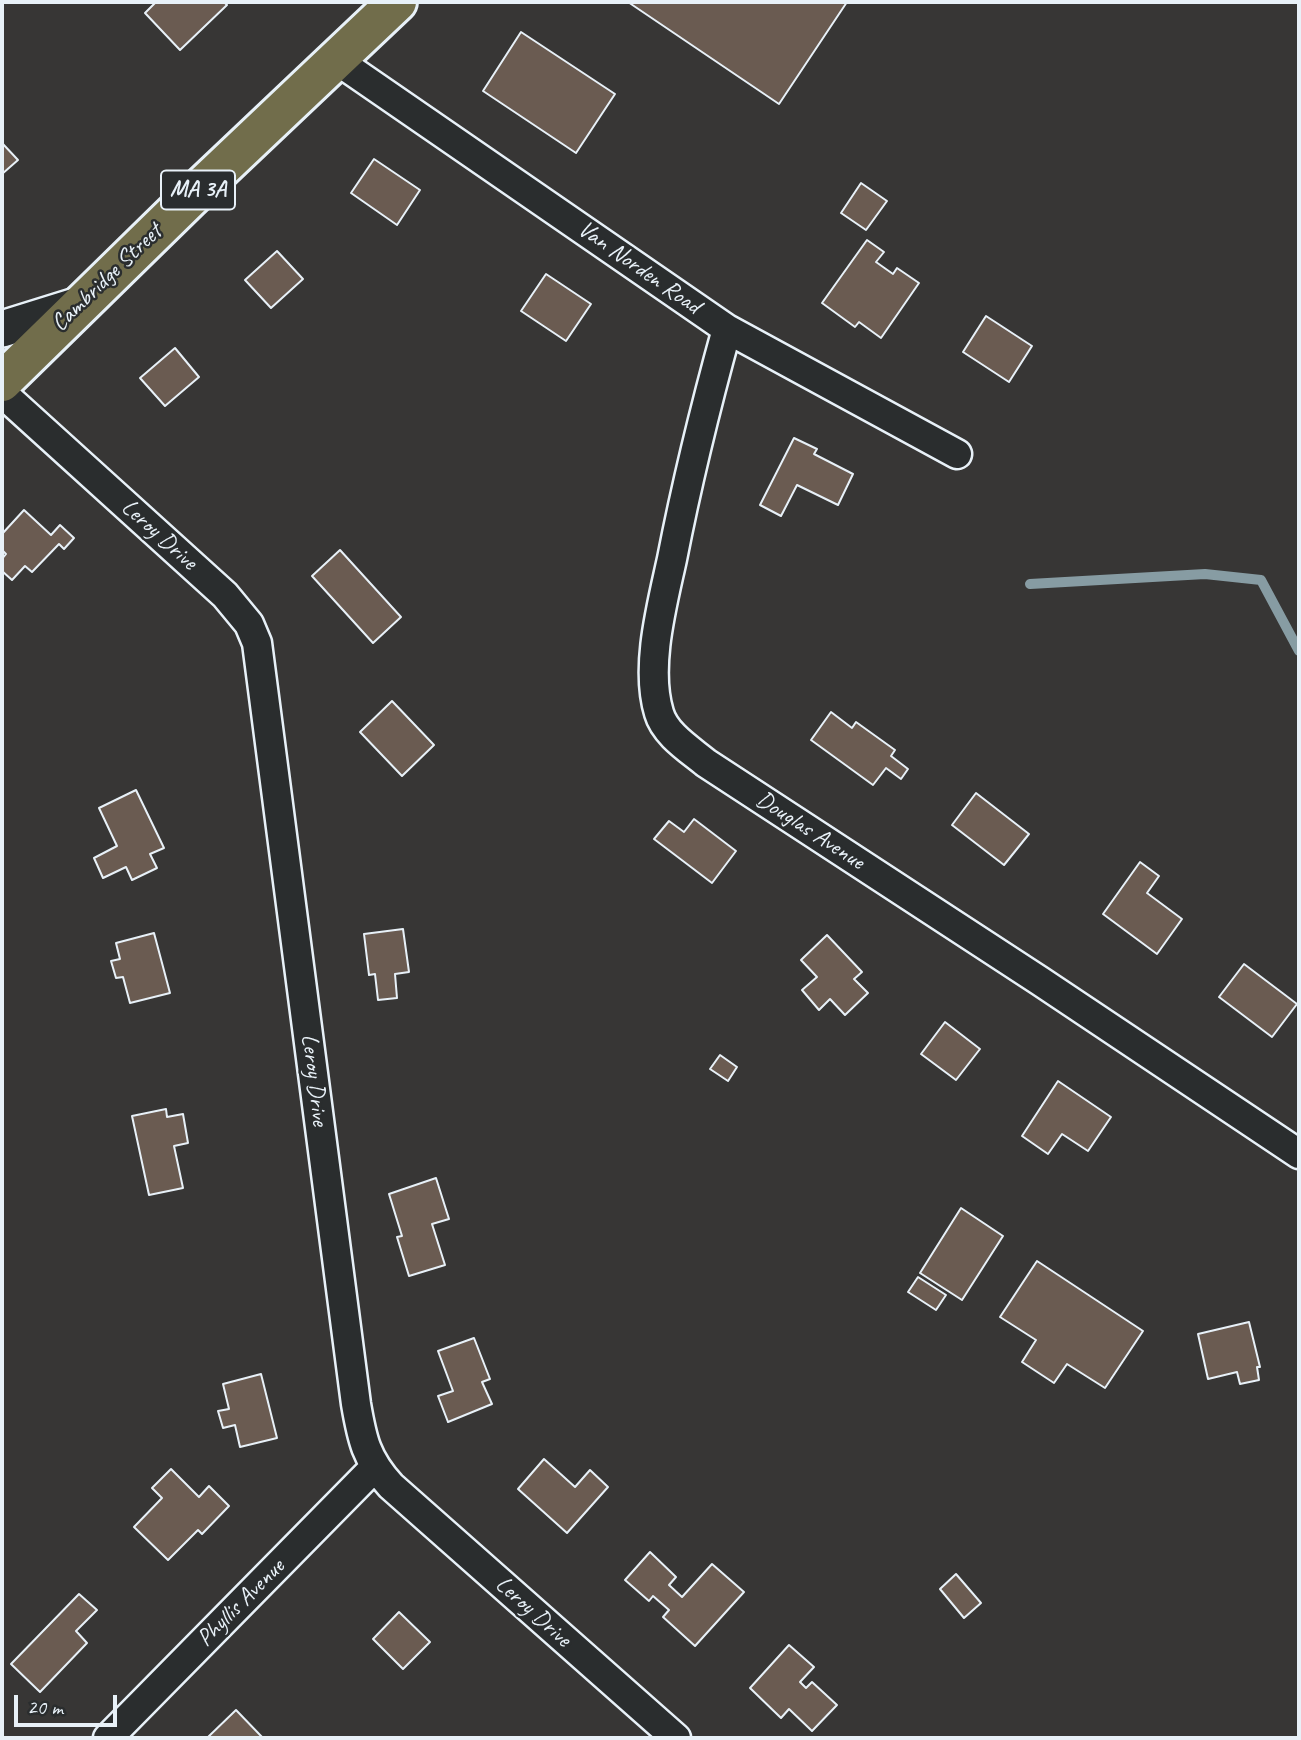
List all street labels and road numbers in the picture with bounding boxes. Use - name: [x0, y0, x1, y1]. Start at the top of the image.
- road number: MA 3A: [161, 170, 235, 210]
- street label: Van Norden Road: [572, 215, 706, 321]
- street label: Cambridge Street: [46, 218, 168, 338]
- street label: Leroy Drive: [115, 493, 203, 577]
- street label: Douglas Avenue: [751, 785, 869, 877]
- street label: Leroy Drive: [294, 1032, 334, 1128]
- street label: Phyllis Avenue: [191, 1553, 291, 1653]
- street label: Leroy Drive: [489, 1570, 577, 1654]

